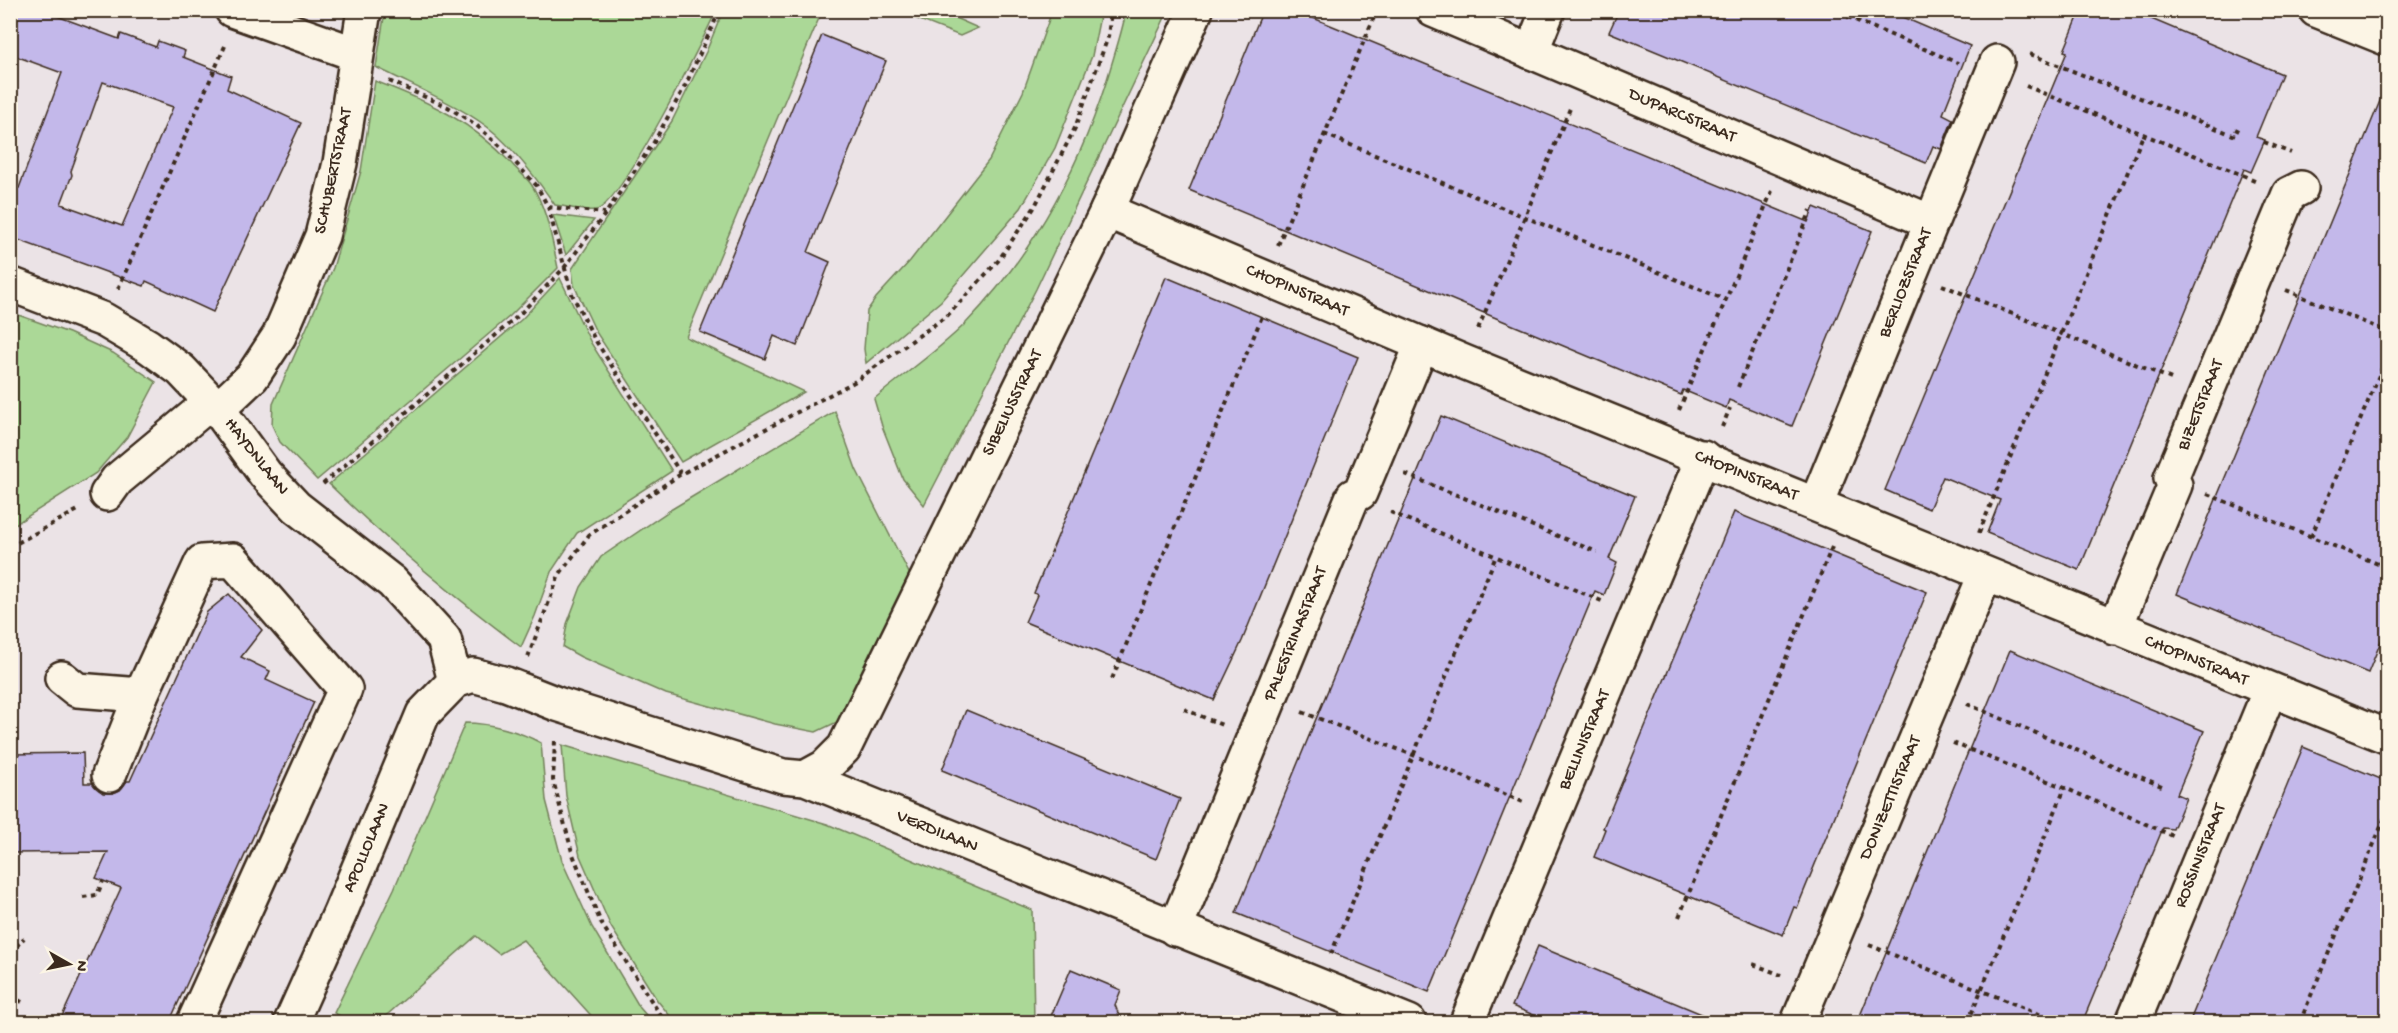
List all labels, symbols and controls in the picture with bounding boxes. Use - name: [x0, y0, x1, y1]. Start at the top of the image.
- street label: DUPARCSTRAAT: [1624, 84, 1740, 148]
- street label: SCHUBERTSTRAAT: [310, 105, 358, 236]
- street label: BERLIOZSTRAAT: [1874, 224, 1938, 342]
- street label: CHOPINSTRAAT: [1242, 260, 1353, 323]
- street label: SIBELIUSSTRAAT: [978, 345, 1048, 460]
- street label: BIZETSTRAAT: [2173, 355, 2229, 454]
- street label: HAYDNLAAN: [219, 414, 293, 500]
- street label: CHOPINSTRAAT: [1691, 446, 1802, 507]
- street label: PALESTRINASTRAAT: [1259, 563, 1333, 705]
- street label: CHOPINSTRAAT: [2141, 631, 2252, 692]
- street label: BELLINISTRAAT: [1554, 686, 1616, 794]
- street label: DONIZETTISTRAAT: [1855, 732, 1927, 864]
- street label: APOLLOLAAN: [339, 800, 395, 896]
- street label: ROSSINISTRAAT: [2171, 800, 2232, 911]
- street label: VERDILAAN: [892, 806, 981, 858]
- north arrow: [39, 934, 99, 994]
- text: N: [70, 959, 91, 973]

